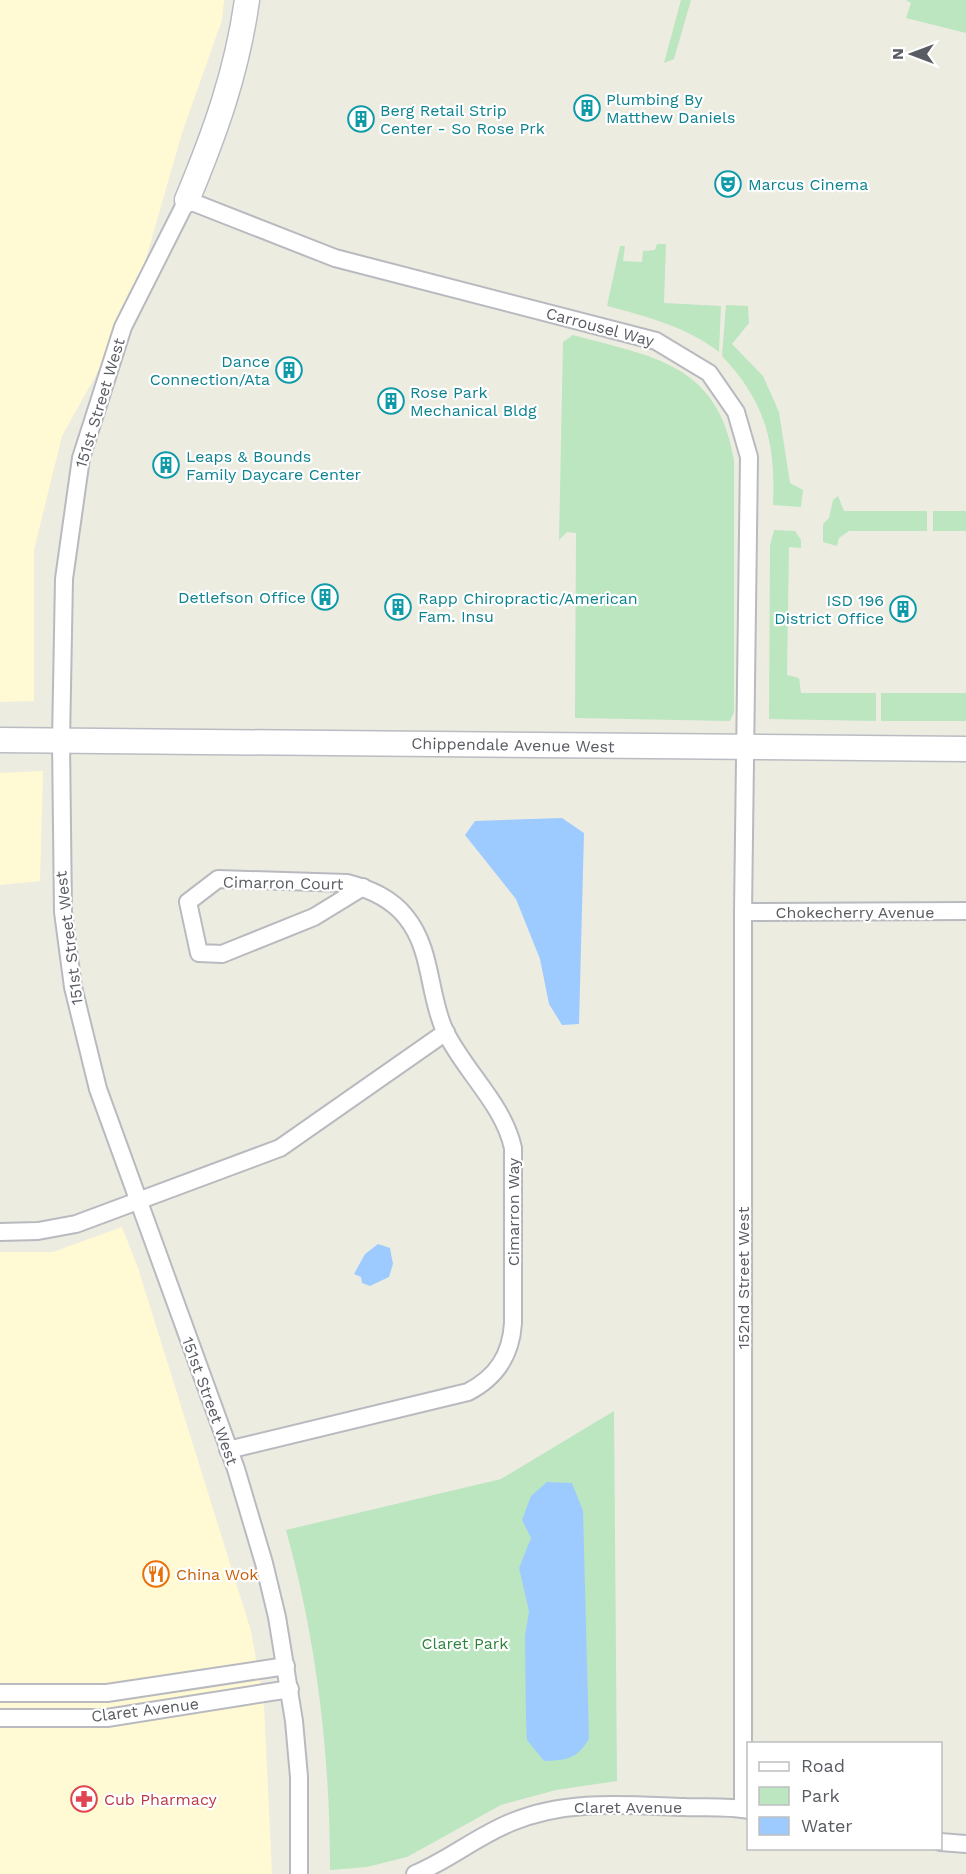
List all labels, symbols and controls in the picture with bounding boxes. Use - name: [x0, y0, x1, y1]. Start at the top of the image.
- north arrow: [882, 24, 942, 84]
- text: N: [888, 48, 907, 60]
- place label: Plumbing By Matthew Daniels: [606, 90, 735, 127]
- building icon: Plumbing By Matthew Daniels: [572, 93, 602, 123]
- place label: Berg Retail Strip Center - So Rose Prk: [380, 101, 545, 138]
- building icon: Berg Retail Strip Center - So Rose Prk: [346, 104, 376, 134]
- theatre icon: Marcus Cinema: [713, 169, 743, 199]
- place label: Marcus Cinema: [748, 175, 868, 194]
- street label: Carrousel Way: [544, 303, 657, 351]
- street label: 151st Street West: [71, 335, 129, 470]
- place label: Dance Connection/Ata: [150, 352, 270, 389]
- building icon: Dance Connection/Ata: [274, 355, 304, 385]
- place label: Rose Park Mechanical Bldg: [410, 383, 537, 420]
- building icon: Rose Park Mechanical Bldg: [376, 386, 406, 416]
- place label: Leaps & Bounds Family Daycare Center: [186, 447, 362, 484]
- building icon: Leaps & Bounds Family Daycare Center: [151, 450, 181, 480]
- building icon: Detlefson Office: [310, 582, 340, 612]
- place label: Detlefson Office: [178, 588, 306, 607]
- place label: Rapp Chiropractic/American Fam. Insu: [418, 589, 638, 626]
- place label: ISD 196 District Office: [774, 591, 884, 628]
- building icon: Rapp Chiropractic/American Fam. Insu: [383, 592, 413, 622]
- building icon: ISD 196 District Office: [888, 594, 918, 624]
- street label: Chippendale Avenue West: [411, 734, 615, 756]
- street label: 151st Street West: [51, 870, 87, 1006]
- street label: Cimarron Court: [223, 872, 344, 894]
- street label: Chokecherry Avenue: [776, 903, 934, 922]
- street label: Cimarron Way: [504, 1157, 523, 1266]
- street label: 152nd Street West: [734, 1206, 753, 1349]
- street label: 151st Street West: [178, 1334, 242, 1468]
- restaurant icon: China Wok: [141, 1559, 171, 1589]
- place label: China Wok: [176, 1565, 258, 1584]
- park label: Claret Park: [422, 1634, 508, 1653]
- street label: Claret Avenue: [90, 1694, 200, 1726]
- legend: [747, 1742, 942, 1850]
- text: Road: [801, 1755, 845, 1776]
- pharmacy icon: Cub Pharmacy: [69, 1784, 99, 1814]
- text: Park: [801, 1785, 840, 1806]
- place label: Cub Pharmacy: [104, 1790, 218, 1809]
- street label: Claret Avenue: [574, 1798, 682, 1817]
- text: Water: [801, 1815, 853, 1836]

